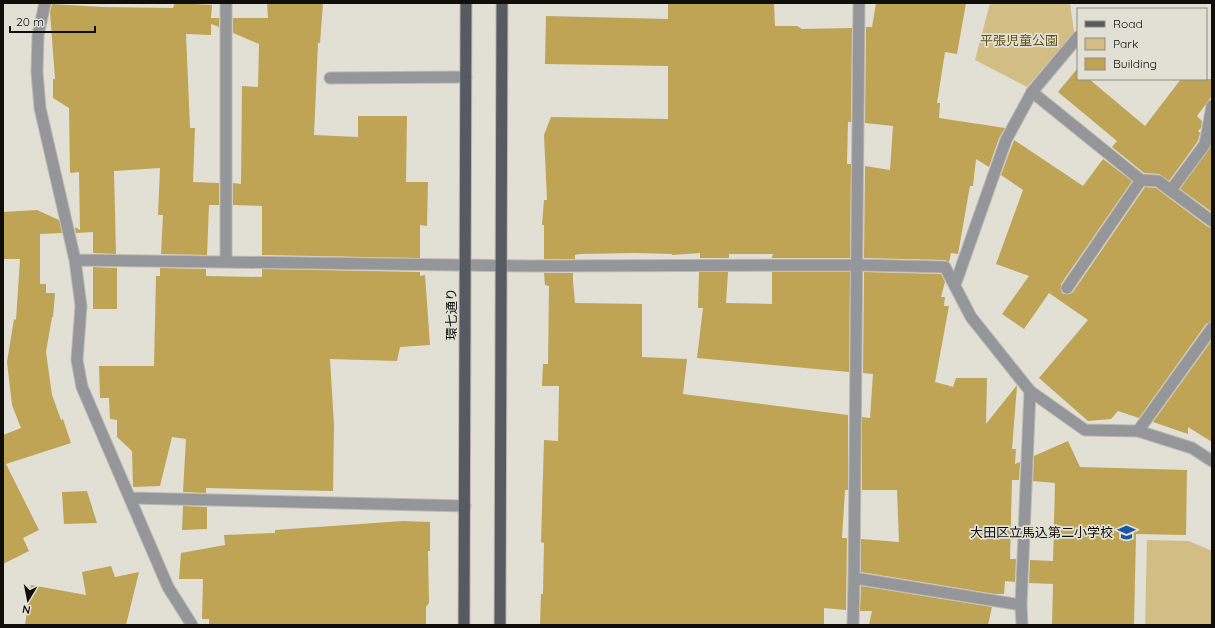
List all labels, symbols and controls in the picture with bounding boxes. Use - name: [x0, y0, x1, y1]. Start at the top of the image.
- scale bar: [10, 8, 95, 34]
- legend: [1077, 8, 1207, 80]
- text: 20 m: [16, 14, 44, 29]
- text: Road: [1113, 16, 1143, 31]
- park label: 平張児童公園: [980, 32, 1058, 48]
- text: Park: [1113, 36, 1138, 51]
- text: Building: [1113, 56, 1157, 71]
- street label: 環七通り: [443, 288, 459, 340]
- school or university icon: 大田区立馬込第二小学校: [1116, 522, 1136, 542]
- place label: 大田区立馬込第二小学校: [970, 524, 1113, 540]
- north arrow: [8, 580, 48, 620]
- text: N: [21, 602, 31, 617]

